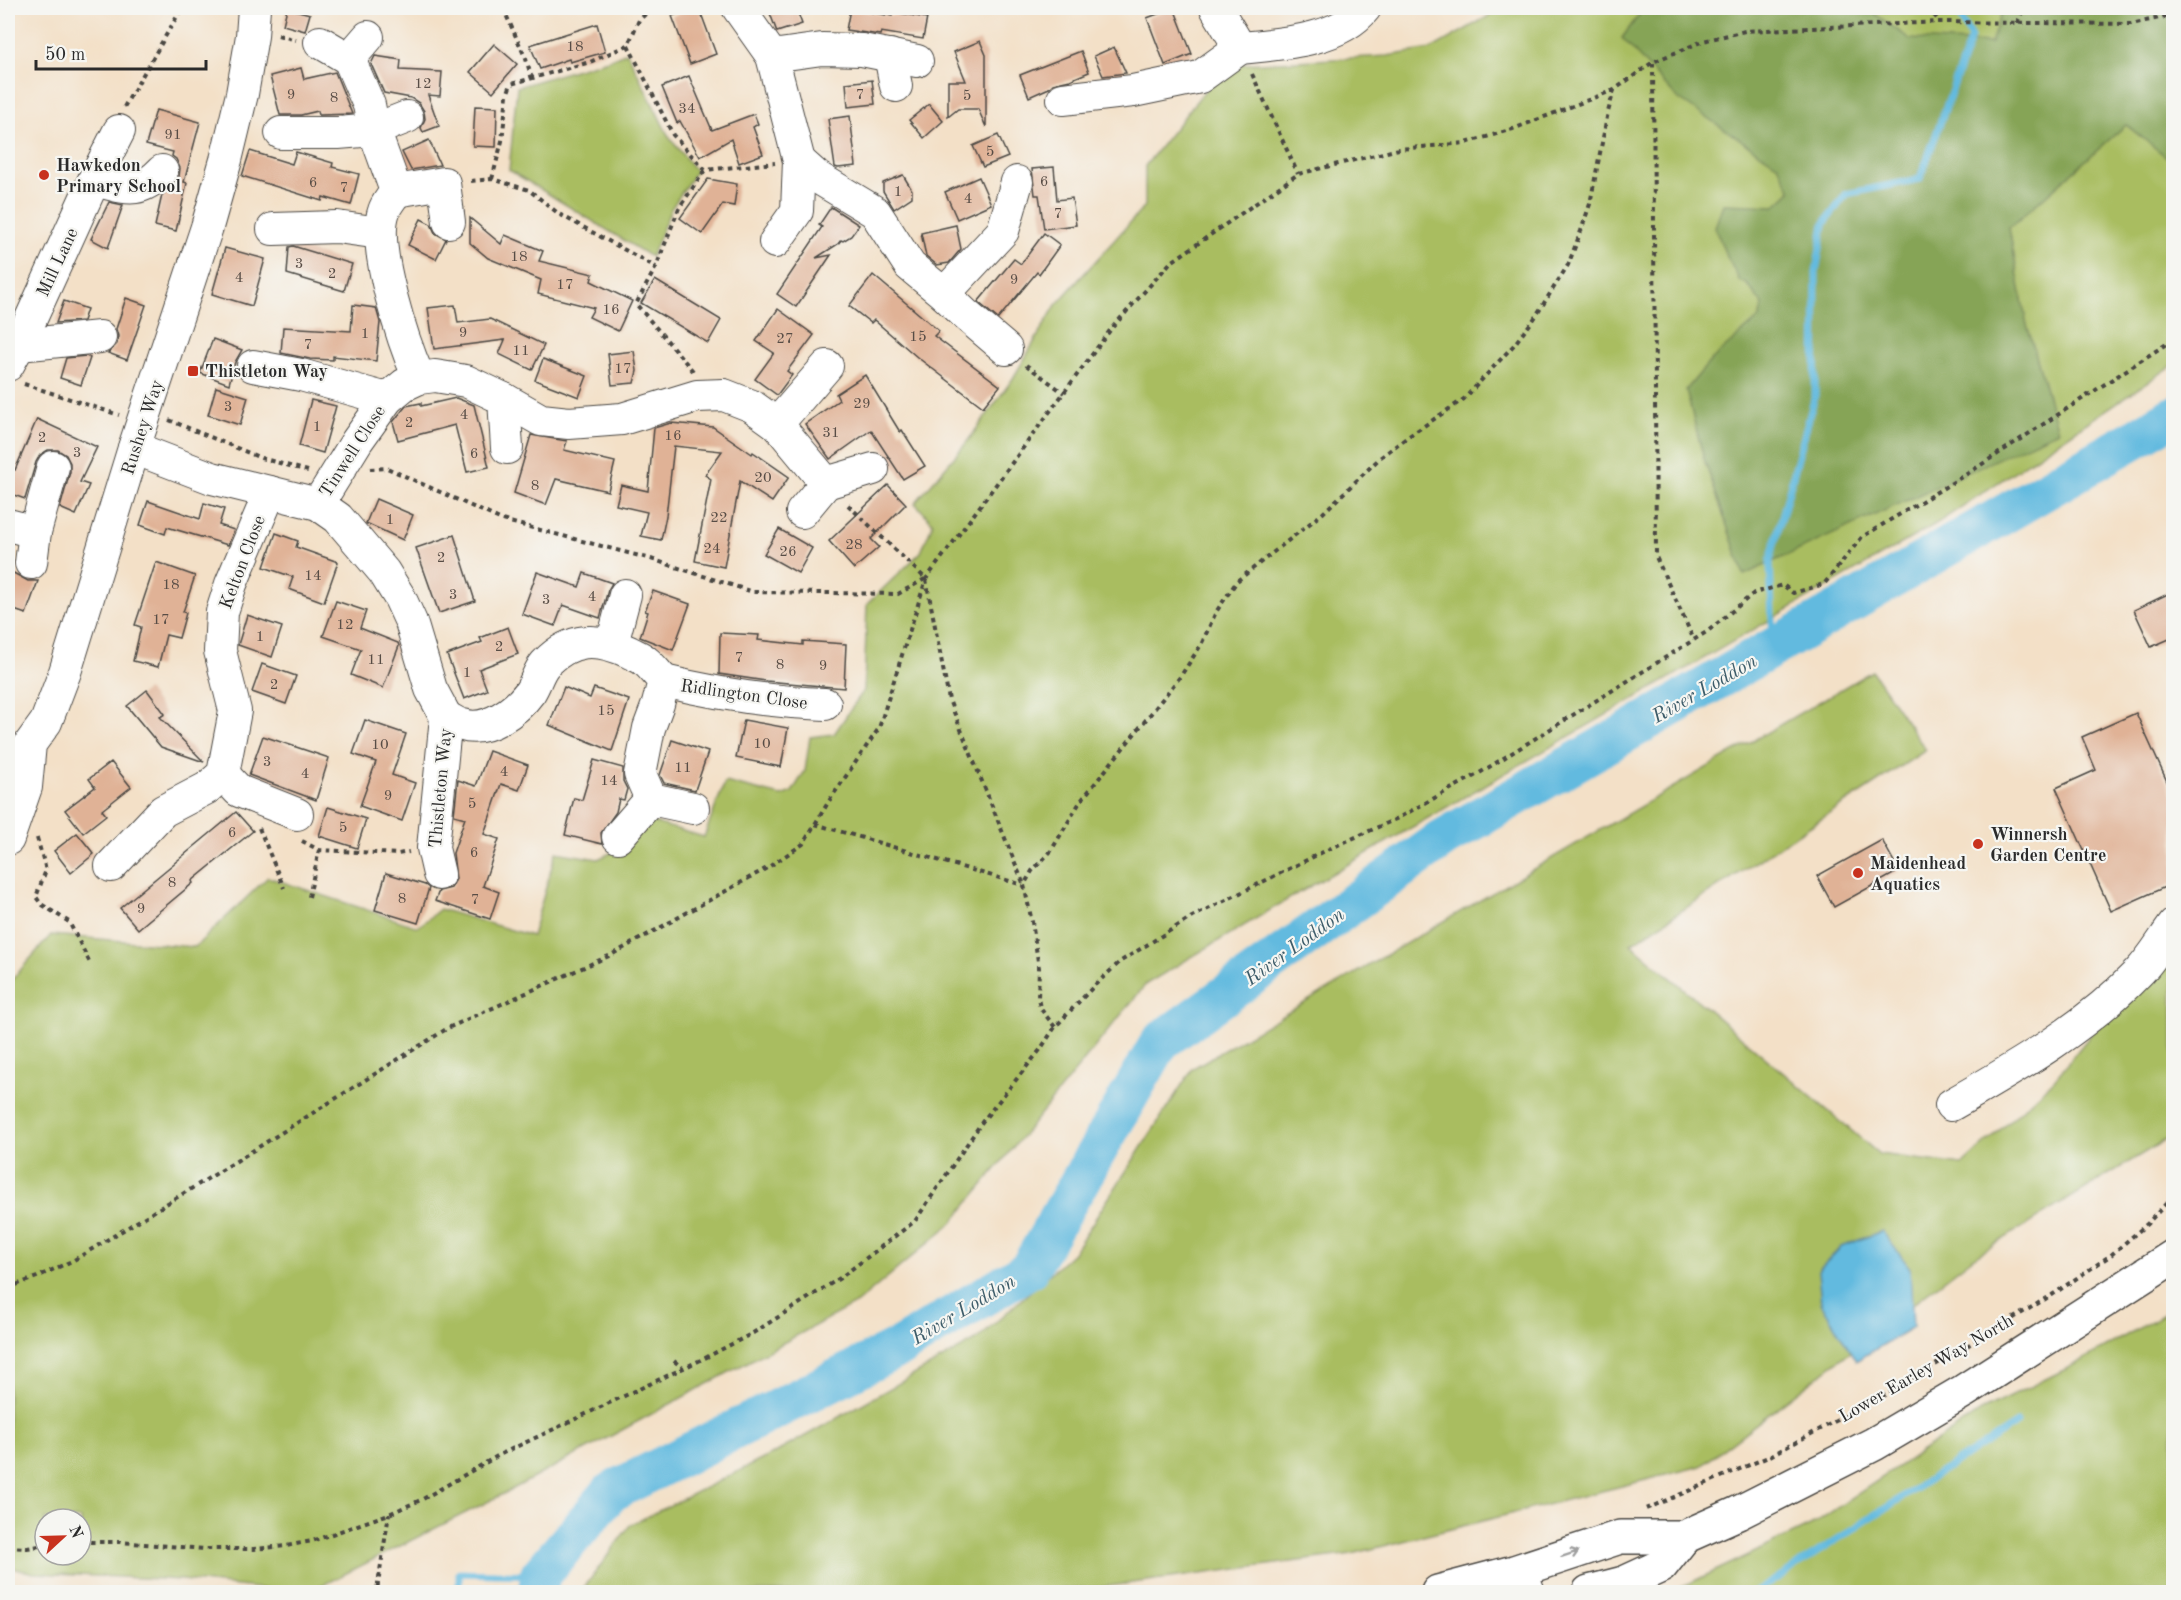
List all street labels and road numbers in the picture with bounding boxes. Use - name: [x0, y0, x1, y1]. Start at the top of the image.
- street label: Mill Lane: [34, 225, 82, 300]
- street label: Rushey Way: [119, 377, 167, 477]
- street label: Tinwell Close: [317, 402, 389, 501]
- street label: Kelton Close: [217, 513, 269, 612]
- street label: Ridlington Close: [679, 677, 809, 713]
- street label: Thistleton Way: [427, 727, 455, 849]
- street label: Lower Earley Way North: [1836, 1311, 2017, 1426]

